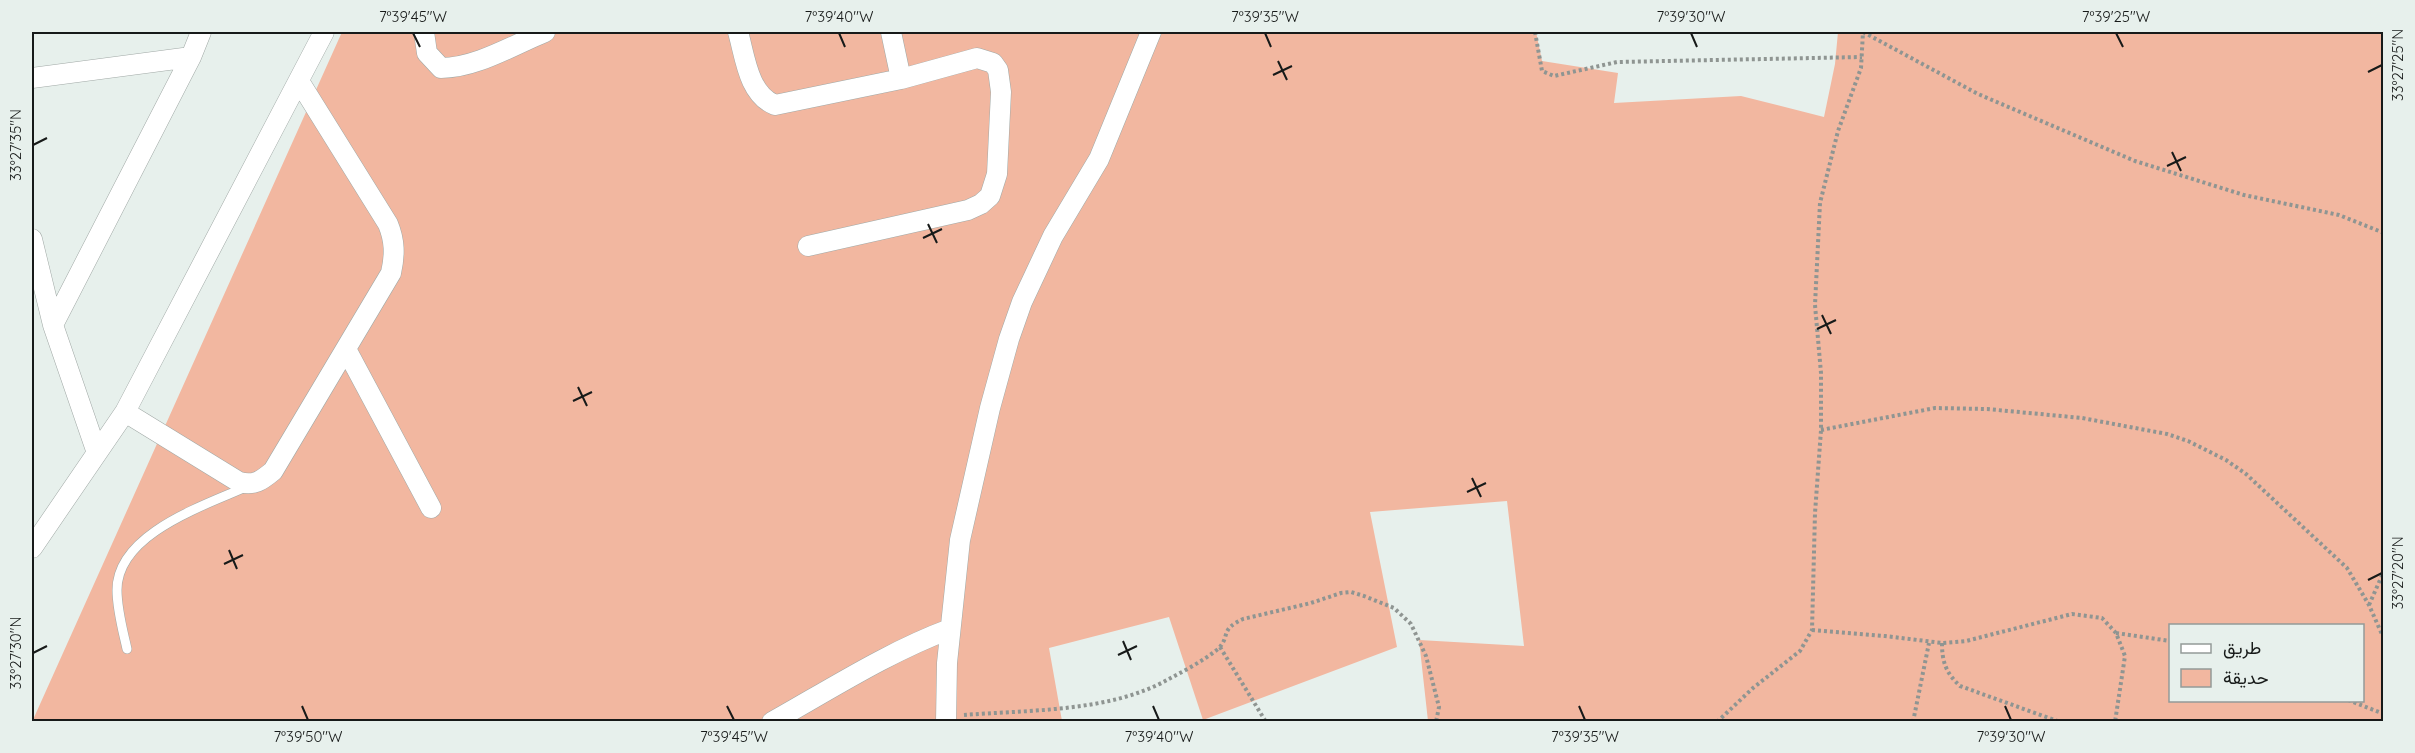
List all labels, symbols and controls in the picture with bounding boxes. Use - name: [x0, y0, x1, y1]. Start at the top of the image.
- text: 7°39'45"W: [379, 7, 448, 26]
- text: 7°39'40"W: [805, 7, 874, 26]
- text: 7°39'35"W: [1231, 7, 1300, 26]
- text: 7°39'30"W: [1657, 7, 1726, 26]
- text: 7°39'25"W: [2082, 7, 2151, 26]
- text: 33°27'25"N: [2388, 29, 2407, 101]
- text: 33°27'35"N: [6, 109, 25, 181]
- text: 33°27'20"N: [2388, 536, 2407, 610]
- text: 33°27'30"N: [6, 617, 25, 689]
- legend: [2169, 624, 2364, 702]
- text: طريق: [2223, 636, 2261, 659]
- text: حديقة: [2223, 666, 2269, 689]
- text: 7°39'50"W: [273, 727, 343, 746]
- text: 7°39'45"W: [700, 727, 769, 746]
- text: 7°39'40"W: [1125, 727, 1194, 746]
- text: 7°39'35"W: [1551, 727, 1620, 746]
- text: 7°39'30"W: [1977, 727, 2046, 746]

